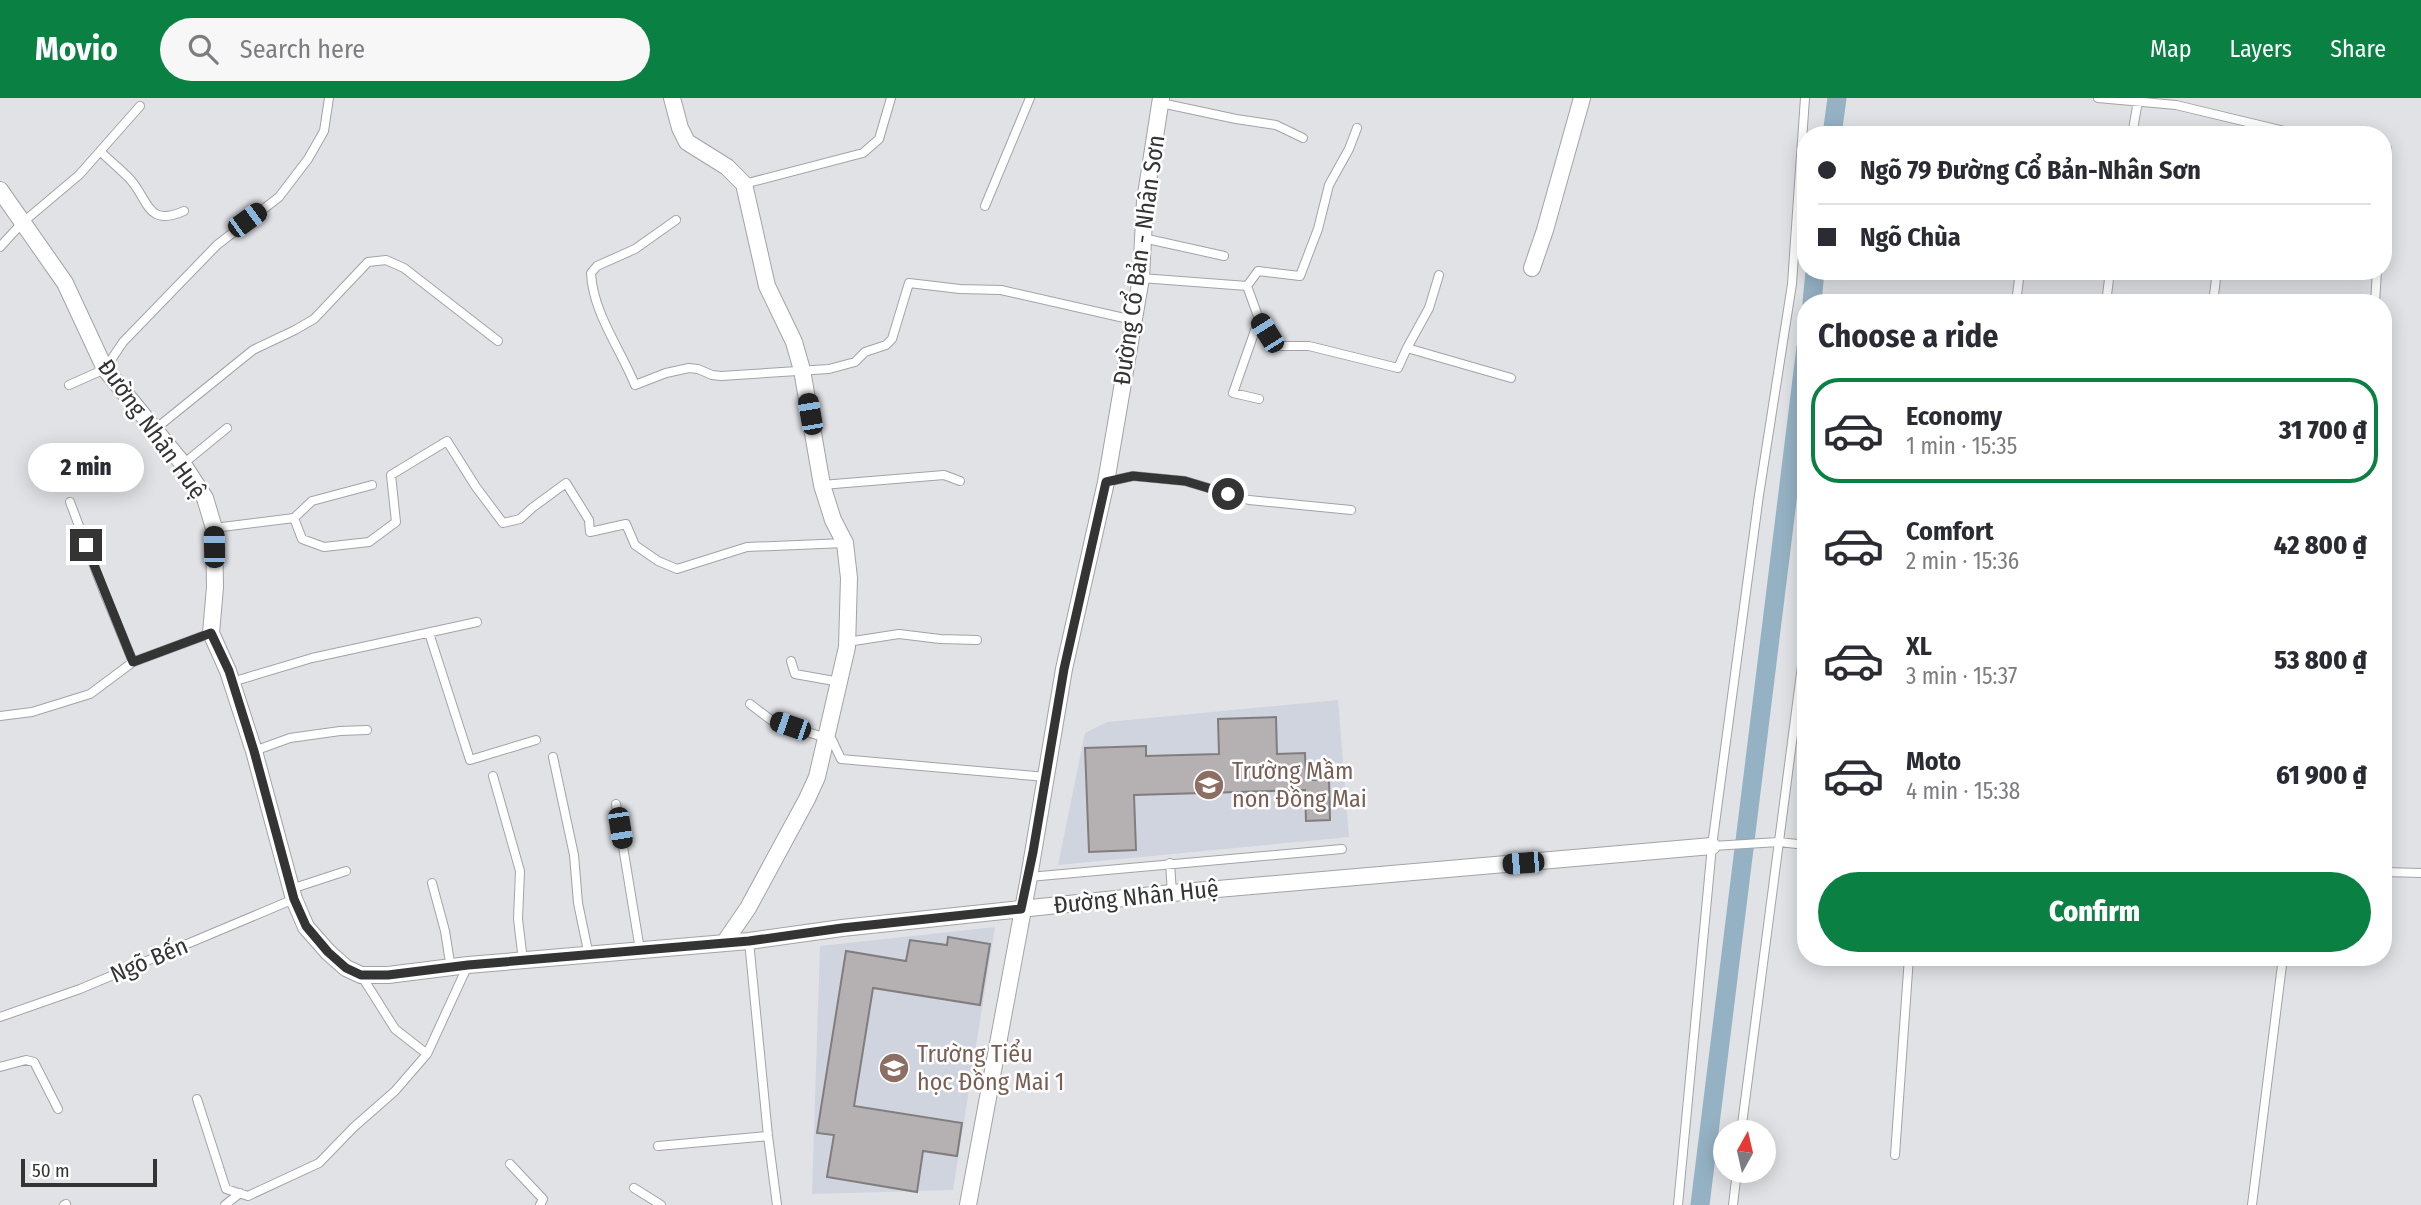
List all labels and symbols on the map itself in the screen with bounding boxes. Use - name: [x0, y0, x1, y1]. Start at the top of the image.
- street label: Đường Cổ Bản - Nhân Sơn: [1106, 133, 1170, 387]
- car: [224, 199, 271, 241]
- car: [1247, 310, 1288, 356]
- street label: Đường Nhân Huệ: [92, 354, 212, 504]
- car: [797, 391, 824, 437]
- callout: 2 min: [28, 444, 144, 492]
- route start: [1212, 478, 1244, 510]
- car: [204, 526, 225, 568]
- route end: [70, 529, 102, 561]
- car: [767, 709, 814, 743]
- place label: Trường Mầm non Đồng Mai: [1232, 757, 1367, 813]
- school or university icon: Trường Mầm non Đồng Mai: [1192, 768, 1226, 802]
- car: [607, 806, 634, 850]
- car: [1502, 851, 1545, 875]
- street label: Đường Nhân Huệ: [1052, 874, 1220, 920]
- street label: Ngõ Bến: [106, 931, 192, 989]
- place label: Trường Tiểu học Đồng Mai 1: [917, 1038, 1064, 1096]
- school or university icon: Trường Tiểu học Đồng Mai 1: [877, 1051, 911, 1085]
- north arrow: [1713, 1120, 1776, 1183]
- scale bar: [21, 1156, 158, 1188]

